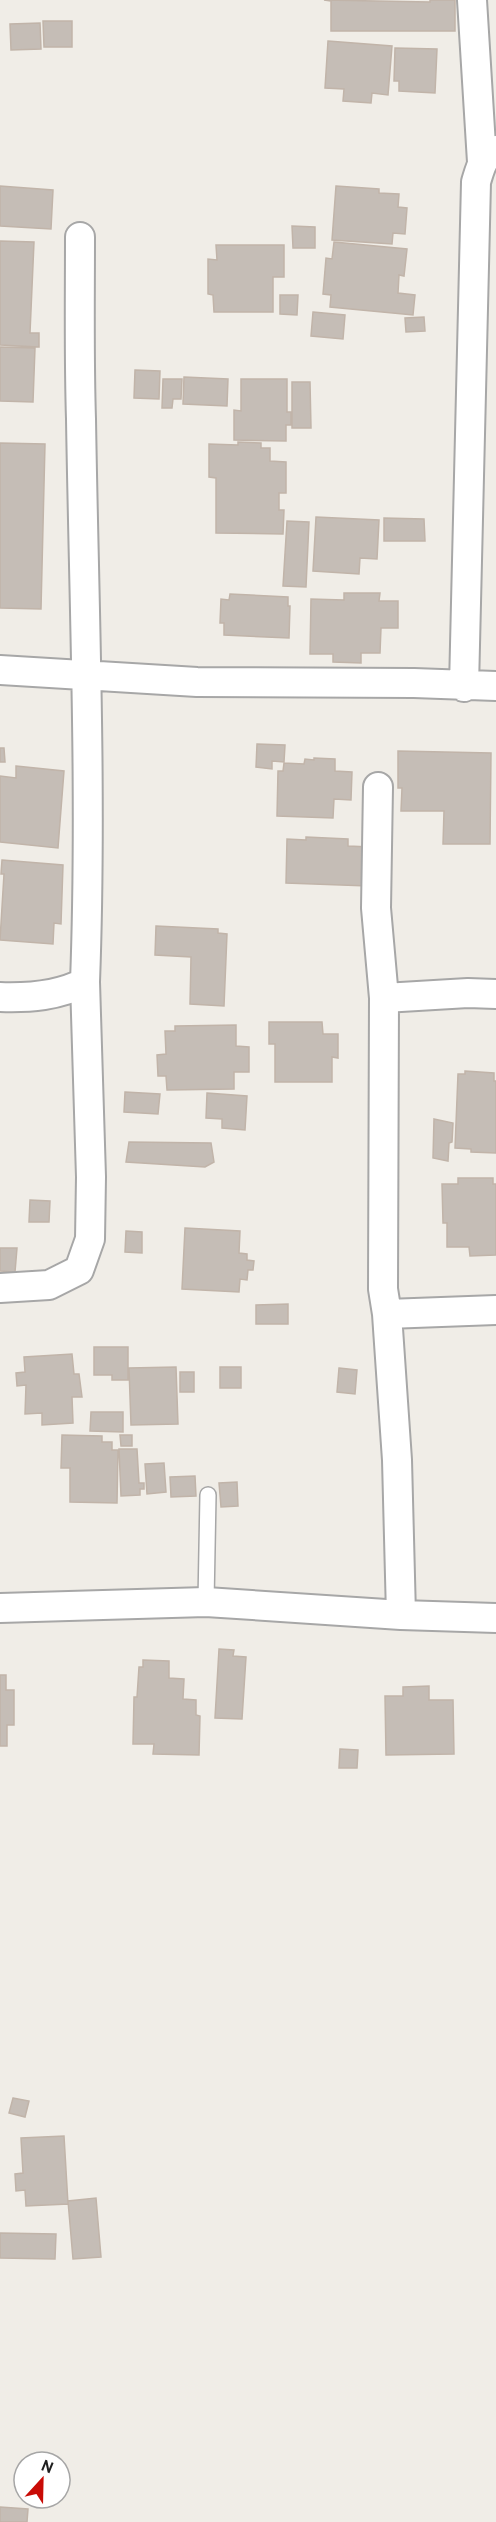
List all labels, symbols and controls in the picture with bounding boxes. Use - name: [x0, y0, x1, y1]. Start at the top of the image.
- north arrow: [12, 2450, 72, 2510]
- text: N: [38, 2457, 56, 2479]

